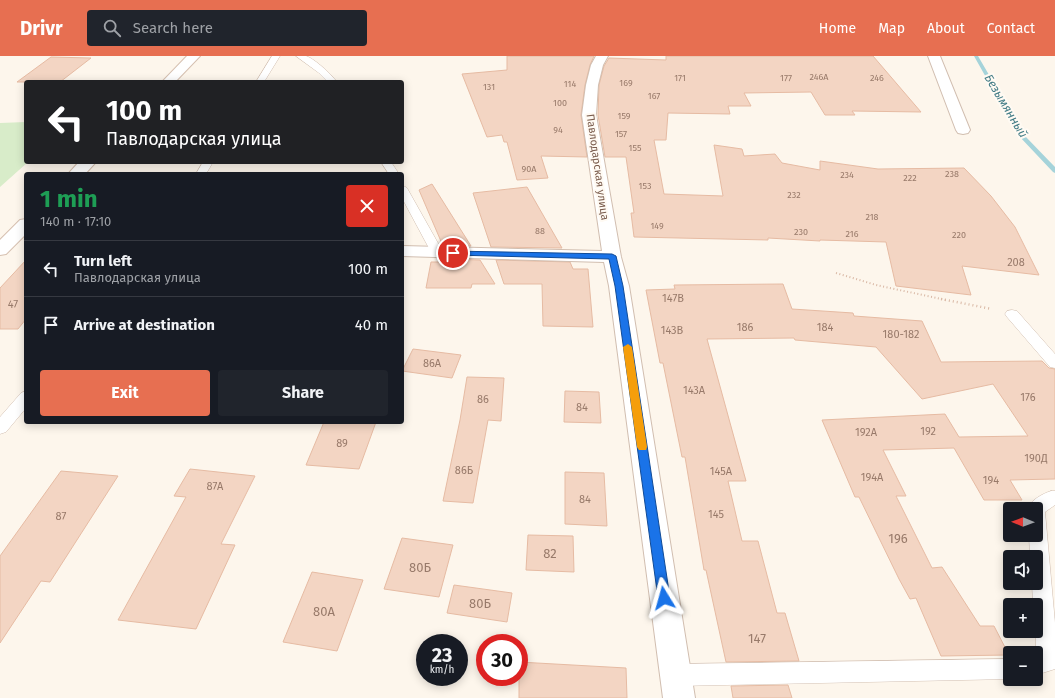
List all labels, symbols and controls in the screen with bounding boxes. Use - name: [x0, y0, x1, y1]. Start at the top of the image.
- search box: [87, 10, 367, 46]
- text: Drivr: [20, 17, 63, 40]
- icon: search: [101, 17, 123, 39]
- text: Search here: [133, 19, 213, 37]
- text: Home: [819, 20, 856, 37]
- text: Map: [878, 20, 905, 37]
- text: About: [927, 20, 965, 37]
- text: Contact: [987, 20, 1035, 37]
- house number: 246А: [810, 72, 829, 82]
- water label: Безымянный: [982, 72, 1030, 140]
- house number: 171: [674, 73, 686, 83]
- house number: 177: [780, 73, 792, 83]
- house number: 246: [870, 73, 884, 83]
- house number: 169: [619, 78, 633, 88]
- house number: 114: [564, 79, 576, 89]
- house number: 131: [483, 82, 495, 92]
- house number: 167: [648, 91, 660, 101]
- text: 100 m: [106, 94, 182, 127]
- icon: left: [40, 96, 92, 148]
- house number: 100: [553, 98, 567, 108]
- house number: 159: [618, 111, 631, 121]
- street label: Павлодарская улица: [584, 113, 611, 221]
- house number: 94: [553, 125, 563, 135]
- text: Павлодарская улица: [106, 128, 281, 150]
- house number: 157: [615, 129, 627, 139]
- house number: 155: [629, 143, 642, 153]
- house number: 90А: [522, 164, 537, 174]
- house number: 238: [945, 169, 959, 179]
- house number: 234: [840, 170, 854, 180]
- house number: 222: [903, 173, 917, 183]
- house number: 153: [639, 181, 651, 191]
- text: 1 min: [40, 185, 98, 213]
- button: close: [346, 185, 388, 227]
- house number: 232: [787, 190, 801, 200]
- house number: 218: [865, 212, 879, 222]
- text: 140 m · 17:10: [40, 214, 111, 229]
- house number: 149: [650, 221, 664, 231]
- house number: 88: [535, 226, 545, 236]
- house number: 230: [794, 227, 808, 237]
- house number: 216: [846, 229, 859, 239]
- house number: 220: [952, 230, 966, 240]
- pin: [436, 236, 470, 270]
- icon: arrive: [442, 242, 464, 264]
- text: Turn left: [74, 252, 132, 270]
- house number: 208: [1007, 256, 1025, 269]
- icon: left: [40, 258, 62, 280]
- text: 100 m: [348, 260, 388, 278]
- text: Павлодарская улица: [74, 270, 201, 285]
- house number: 147В: [662, 292, 684, 305]
- house number: 47: [8, 298, 18, 311]
- icon: arrive: [40, 314, 62, 336]
- text: Arrive at destination: [74, 316, 215, 334]
- text: 40 m: [355, 316, 388, 334]
- house number: 186: [737, 321, 753, 334]
- house number: 184: [817, 321, 833, 334]
- house number: 143В: [661, 324, 684, 337]
- house number: 180-182: [883, 328, 919, 341]
- house number: 86А: [423, 357, 442, 370]
- button: Exit: [40, 370, 210, 416]
- button: Share: [218, 370, 388, 416]
- house number: 143А: [683, 384, 706, 397]
- house number: 176: [1020, 391, 1036, 404]
- house number: 86: [477, 393, 489, 406]
- house number: 84: [576, 401, 588, 414]
- house number: 192: [920, 425, 936, 438]
- house number: 192А: [855, 426, 878, 439]
- house number: 89: [336, 437, 348, 450]
- house number: 190Д: [1024, 452, 1048, 465]
- house number: 86Б: [455, 464, 474, 477]
- house number: 145А: [710, 465, 733, 478]
- house number: 194А: [861, 471, 884, 484]
- house number: 194: [983, 474, 999, 487]
- house number: 87А: [207, 480, 224, 493]
- house number: 84: [579, 493, 591, 506]
- north arrow: [1003, 502, 1043, 542]
- map controls: [1003, 502, 1043, 686]
- house number: 145: [708, 508, 724, 521]
- house number: 87: [56, 510, 67, 523]
- house number: 196: [888, 531, 908, 546]
- house number: 82: [543, 546, 557, 561]
- button: sound: [1003, 550, 1043, 590]
- house number: 80Б: [409, 560, 431, 575]
- position arrow: [643, 577, 685, 619]
- house number: 80Б: [469, 596, 491, 611]
- button: +: [1003, 598, 1043, 638]
- house number: 80А: [313, 604, 335, 619]
- house number: 147: [748, 631, 766, 646]
- speed limit sign: 30: [476, 634, 528, 686]
- text: 23: [432, 643, 452, 667]
- button: −: [1003, 646, 1043, 686]
- text: km/h: [430, 664, 454, 676]

